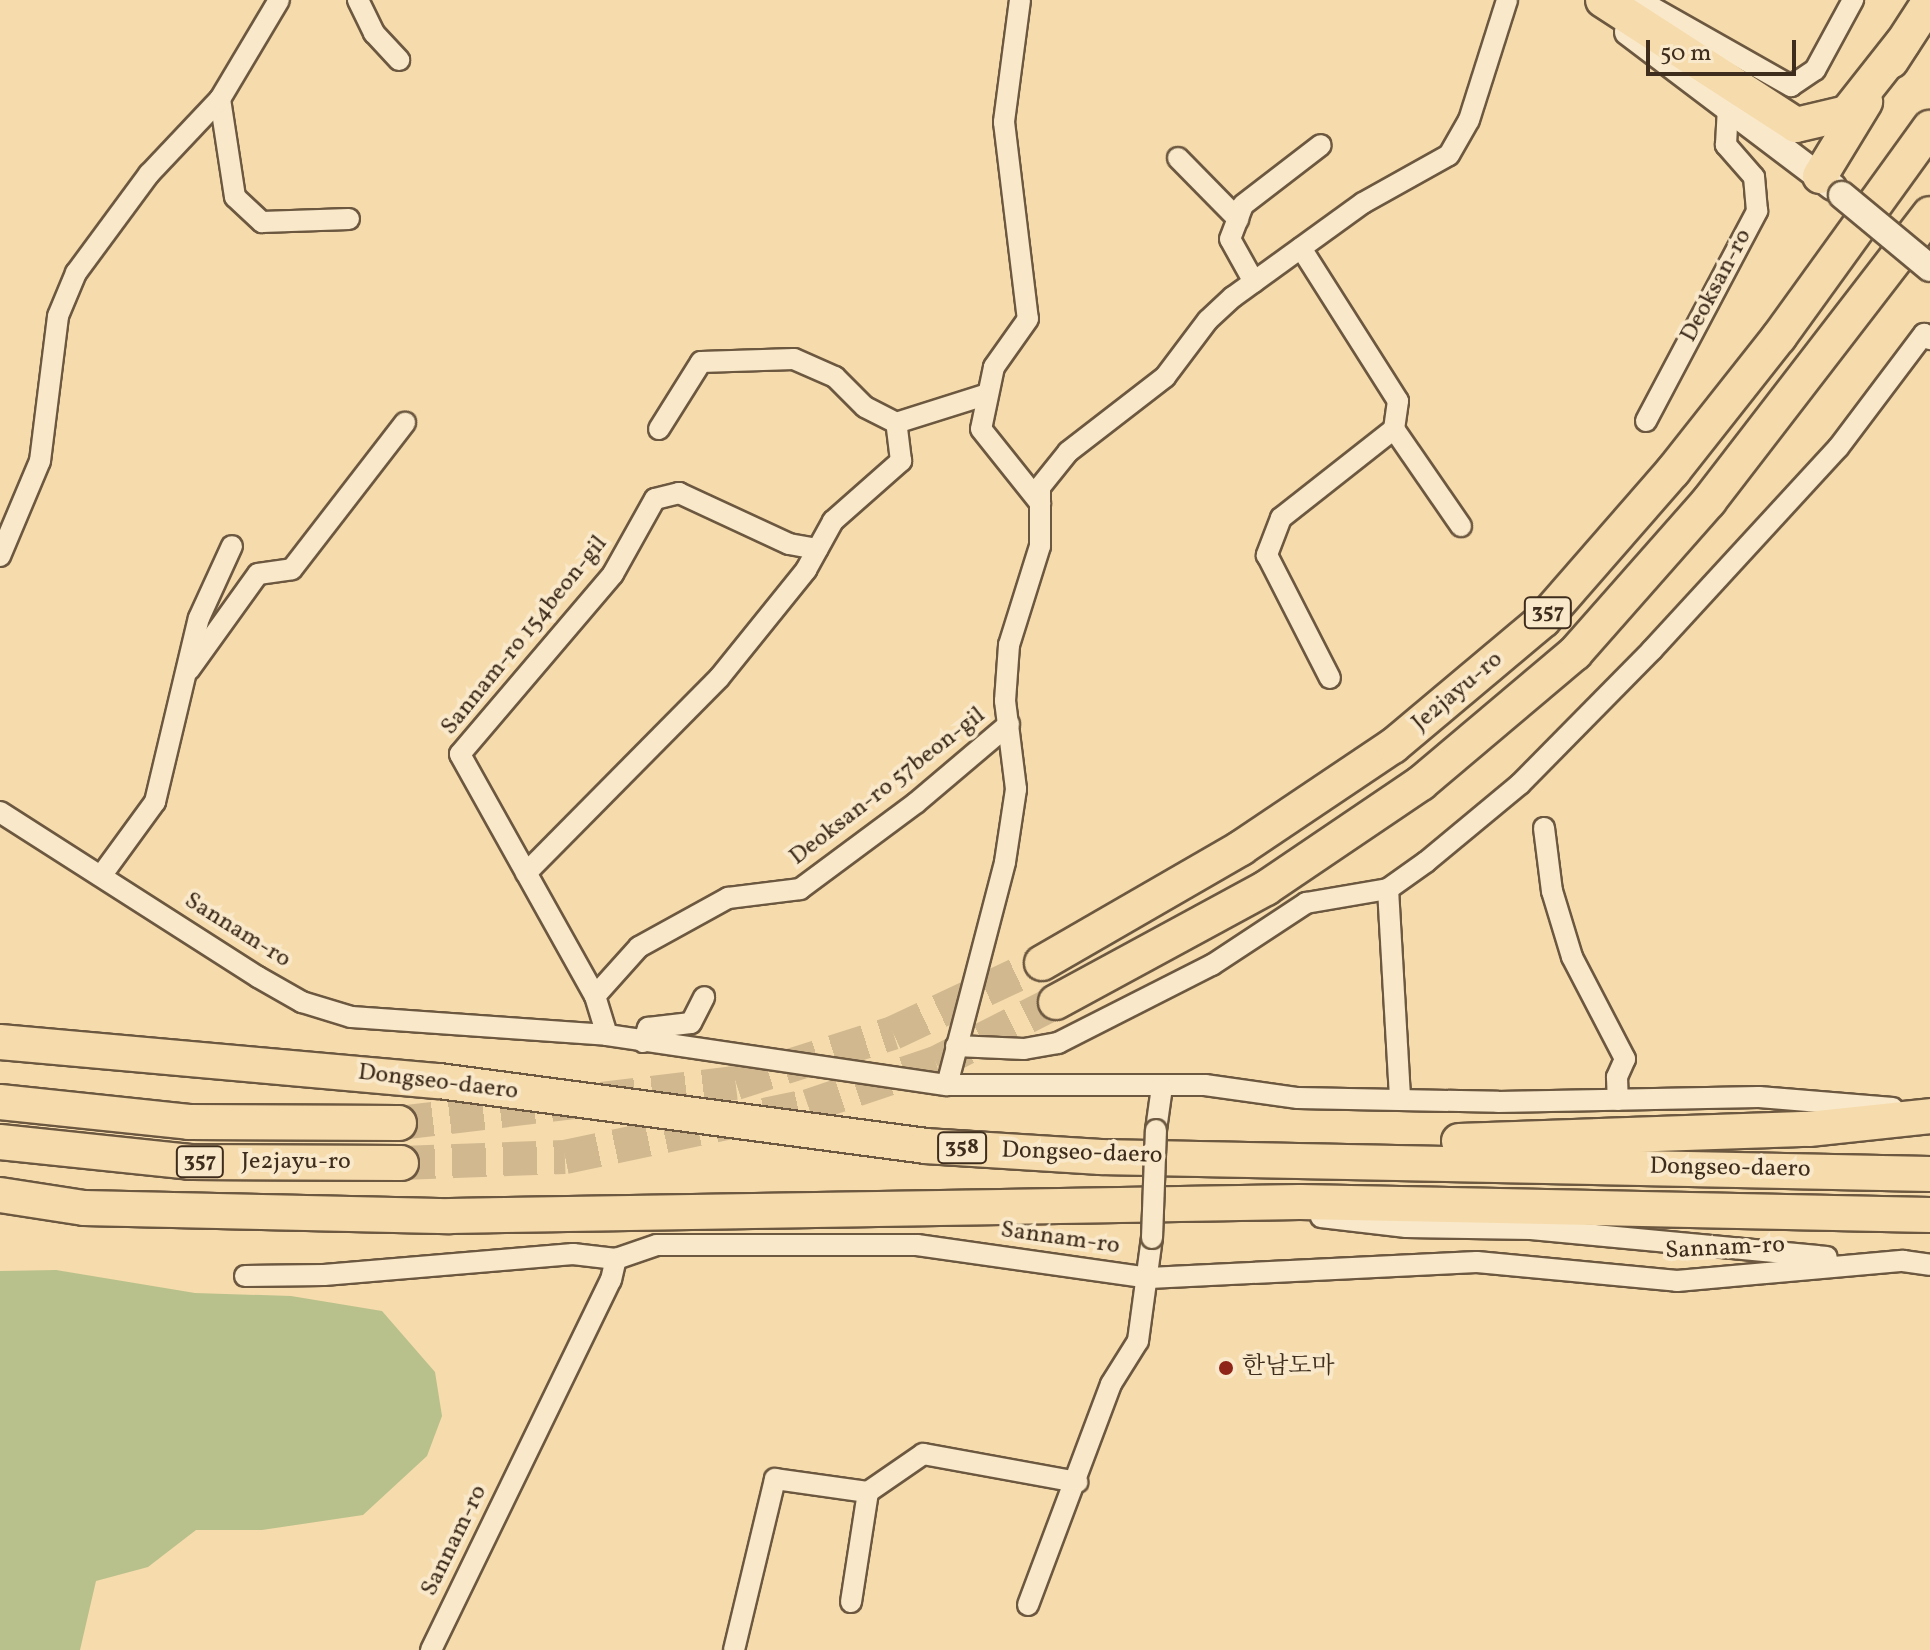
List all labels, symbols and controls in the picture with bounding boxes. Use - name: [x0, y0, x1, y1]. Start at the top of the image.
- scale bar: [1650, 24, 1800, 74]
- text: 50 m: [1660, 37, 1712, 71]
- street label: Deoksan-ro: [1675, 225, 1759, 347]
- street label: Sannam-ro 154beon-gil: [436, 530, 614, 742]
- road number: 357: [1522, 595, 1574, 631]
- street label: Je2jayu-ro: [1407, 646, 1509, 738]
- street label: Deoksan-ro 57beon-gil: [784, 702, 992, 872]
- street label: Sannam-ro: [179, 887, 295, 975]
- street label: Dongseo-daero: [356, 1059, 520, 1107]
- road number: 358: [936, 1130, 988, 1166]
- street label: Dongseo-daero: [1001, 1137, 1163, 1171]
- road number: 357: [174, 1144, 226, 1180]
- street label: Je2jayu-ro: [241, 1149, 351, 1177]
- street label: Dongseo-daero: [1649, 1153, 1811, 1185]
- street label: Sannam-ro: [999, 1216, 1121, 1262]
- street label: Sannam-ro: [1664, 1231, 1786, 1267]
- place label: 한남도마: [1242, 1354, 1335, 1382]
- marker: 한남도마: [1217, 1359, 1235, 1377]
- street label: Sannam-ro: [416, 1481, 494, 1601]

